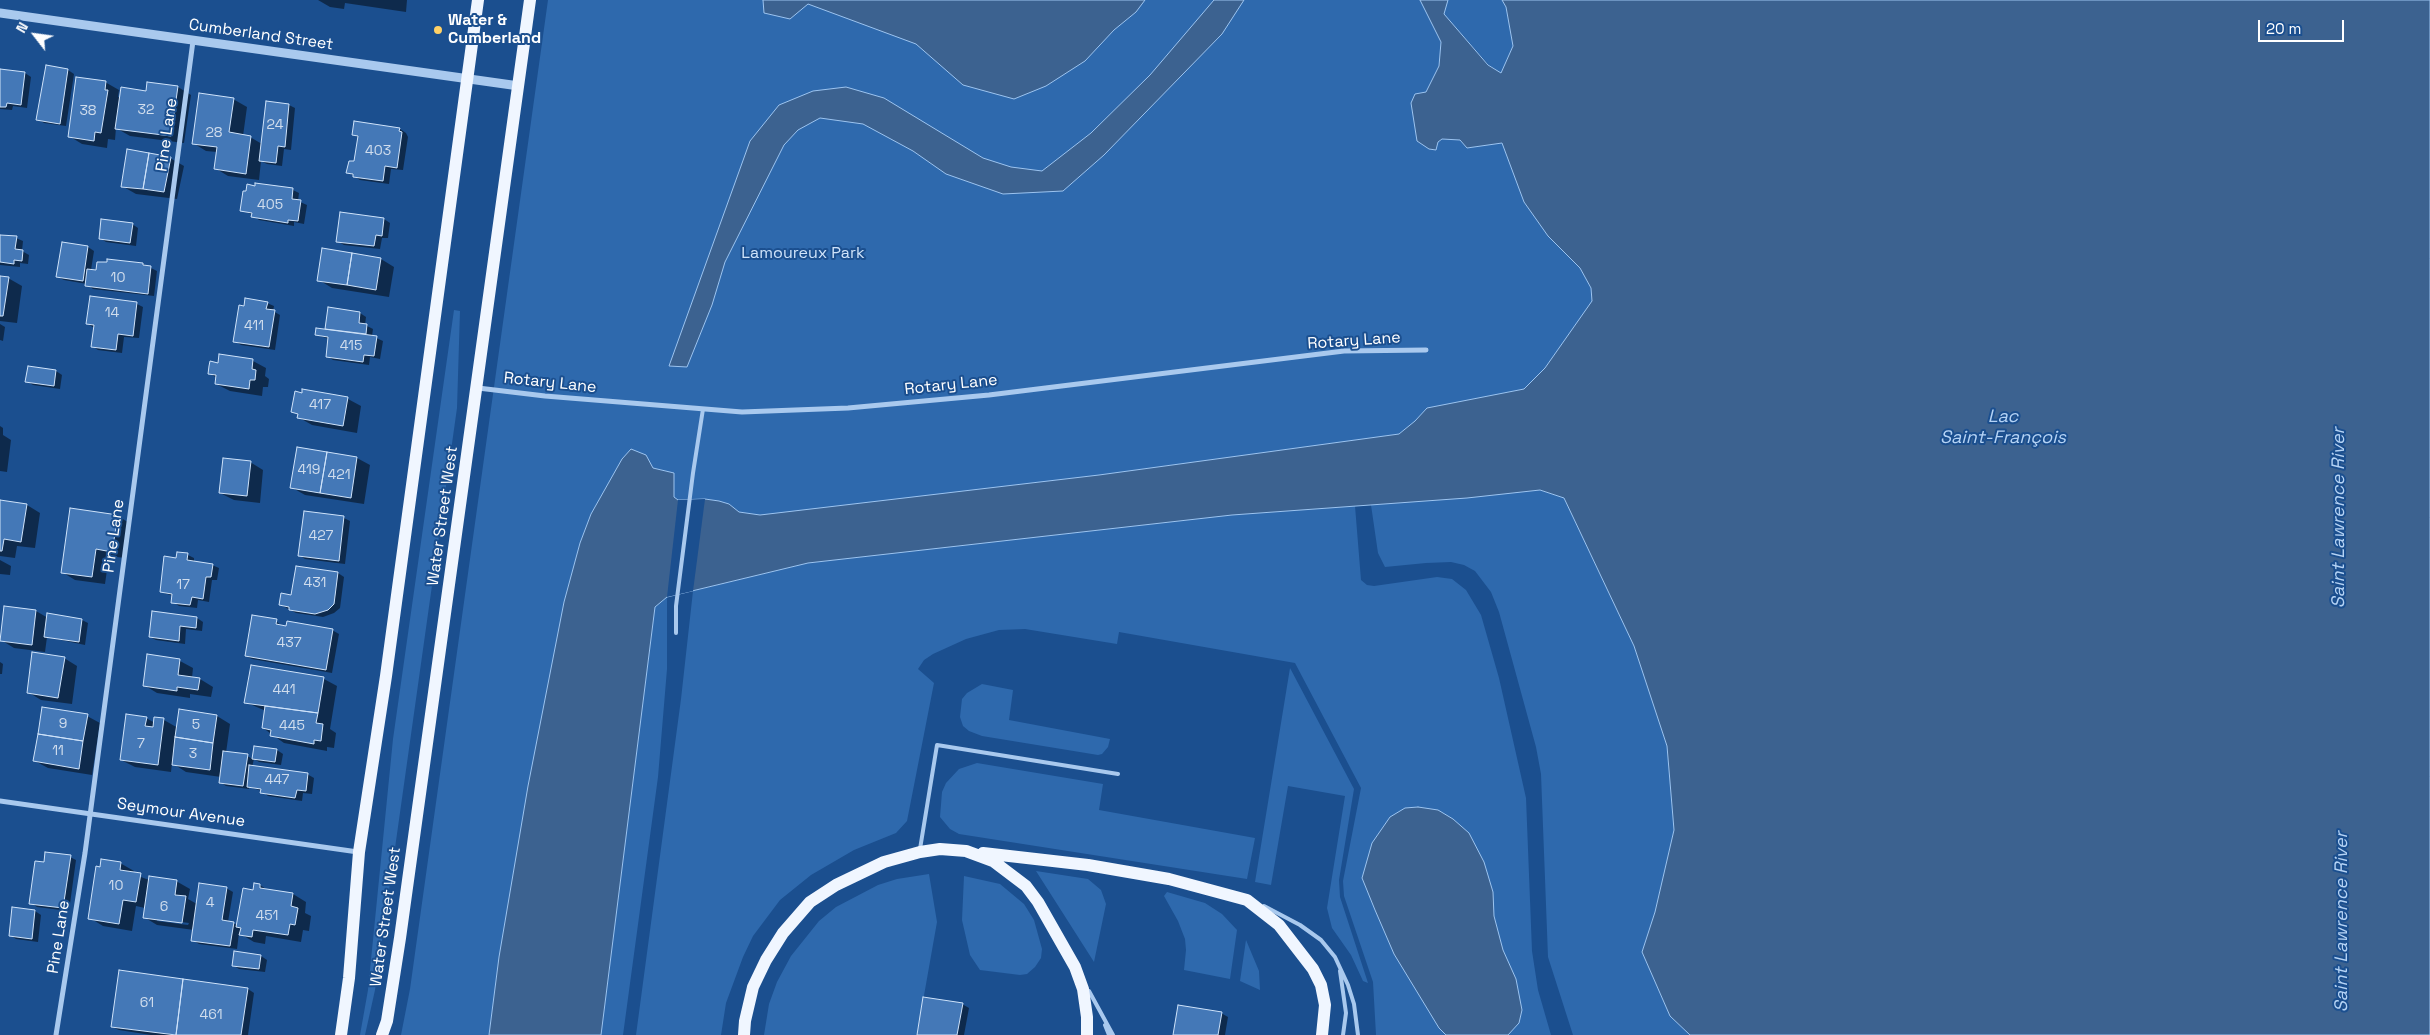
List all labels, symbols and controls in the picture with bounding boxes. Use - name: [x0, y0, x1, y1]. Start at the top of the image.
- north arrow: [10, 10, 60, 60]
- scale bar: [2260, 10, 2346, 42]
- place label: Water & Cumberland: [448, 11, 541, 49]
- street label: Cumberland Street: [187, 15, 335, 55]
- text: N: [12, 19, 32, 36]
- text: 20 m: [2266, 19, 2301, 38]
- marker: Water & Cumberland: [432, 24, 444, 36]
- street label: Pine Lane: [152, 97, 182, 173]
- house number: 32: [138, 102, 154, 118]
- house number: 38: [79, 103, 97, 119]
- house number: 24: [267, 117, 283, 133]
- house number: 28: [205, 125, 223, 141]
- house number: 403: [365, 143, 391, 159]
- house number: 405: [257, 197, 283, 213]
- park label: Lamoureux Park: [741, 244, 865, 264]
- house number: 10: [111, 270, 125, 286]
- house number: 14: [105, 305, 119, 321]
- house number: 411: [244, 318, 264, 334]
- street label: Rotary Lane: [1307, 328, 1401, 354]
- house number: 415: [340, 338, 362, 354]
- street label: Rotary Lane: [503, 369, 597, 397]
- street label: Rotary Lane: [904, 371, 998, 399]
- house number: 417: [309, 397, 331, 413]
- water label: Lac Saint-François: [1940, 406, 2066, 448]
- water label: Saint Lawrence River: [2328, 428, 2350, 608]
- street label: Water Street West: [424, 445, 462, 587]
- house number: 419: [298, 462, 320, 478]
- house number: 421: [327, 467, 351, 483]
- street label: Pine Lane: [99, 498, 129, 574]
- house number: 427: [309, 528, 333, 544]
- house number: 431: [304, 575, 326, 591]
- house number: 17: [176, 577, 190, 593]
- house number: 437: [276, 635, 302, 651]
- house number: 441: [272, 682, 296, 698]
- house number: 9: [59, 716, 67, 732]
- house number: 5: [192, 717, 200, 733]
- house number: 445: [279, 718, 305, 734]
- house number: 7: [137, 736, 145, 752]
- house number: 11: [52, 743, 64, 759]
- house number: 3: [189, 746, 197, 762]
- house number: 447: [265, 772, 289, 788]
- street label: Seymour Avenue: [116, 795, 246, 831]
- water label: Saint Lawrence River: [2331, 832, 2353, 1012]
- street label: Water Street West: [367, 846, 405, 988]
- house number: 10: [109, 878, 123, 894]
- house number: 4: [206, 895, 214, 911]
- street label: Pine Lane: [44, 899, 74, 975]
- house number: 6: [160, 899, 168, 915]
- house number: 451: [256, 908, 278, 924]
- house number: 61: [140, 995, 154, 1011]
- house number: 461: [199, 1007, 223, 1023]

